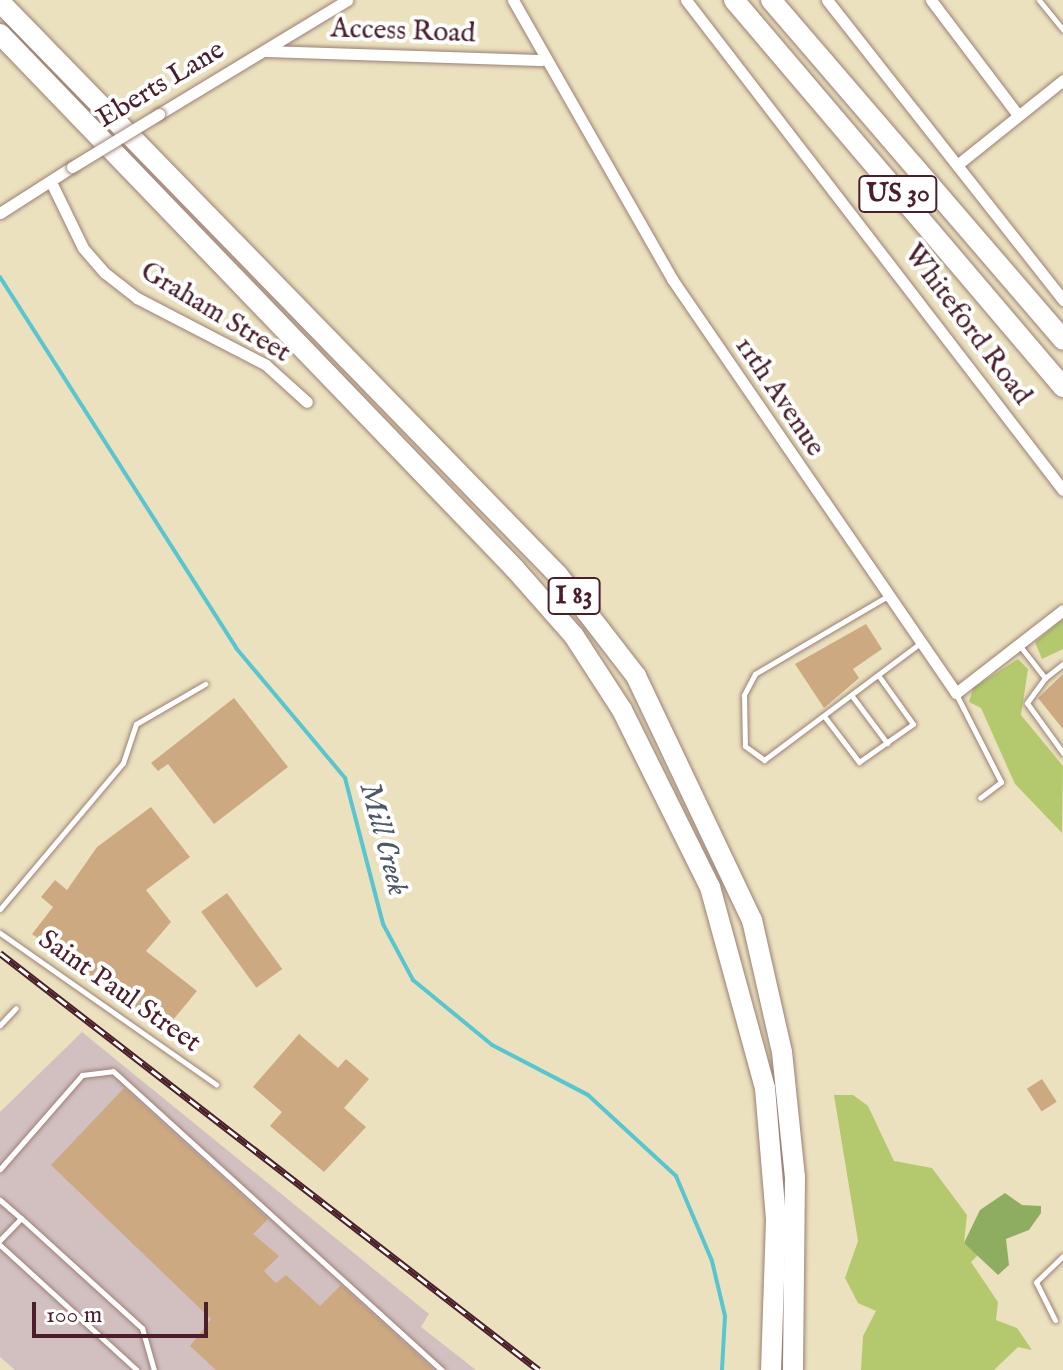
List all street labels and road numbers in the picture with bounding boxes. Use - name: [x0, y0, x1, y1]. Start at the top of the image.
- street label: Access Road: [330, 13, 476, 51]
- street label: Eberts Lane: [91, 34, 231, 136]
- road number: US 30: [858, 172, 938, 216]
- street label: Whiteford Road: [896, 238, 1038, 412]
- street label: Graham Street: [134, 255, 296, 371]
- street label: 11th Avenue: [727, 331, 831, 463]
- road number: I 83: [546, 574, 602, 618]
- street label: Saint Paul Street: [31, 924, 207, 1060]

